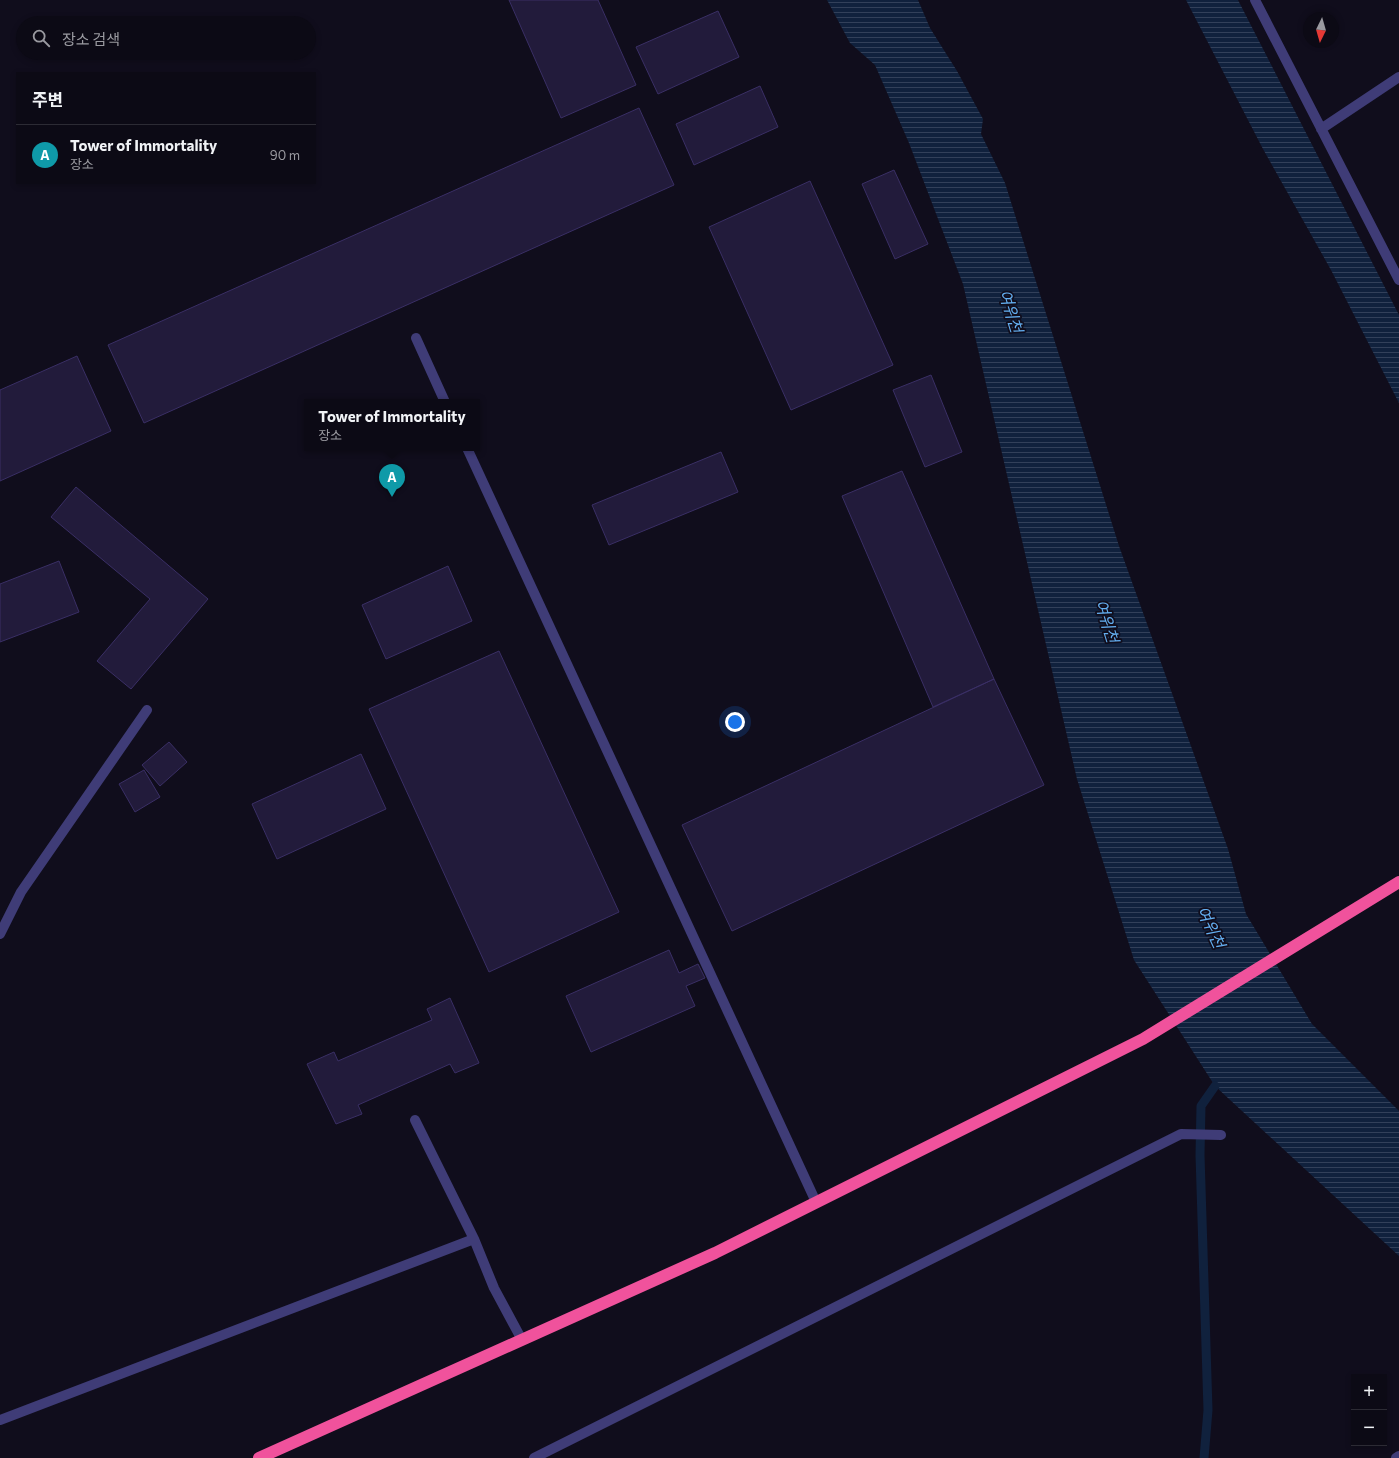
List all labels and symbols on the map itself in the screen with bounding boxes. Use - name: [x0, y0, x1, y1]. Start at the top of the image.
- north arrow: [1303, 12, 1339, 48]
- water label: 여위천: [996, 287, 1028, 337]
- pin: A: [379, 464, 405, 497]
- water label: 여위천: [1092, 597, 1124, 647]
- your location: [725, 712, 745, 732]
- water label: 여위천: [1194, 903, 1230, 953]

